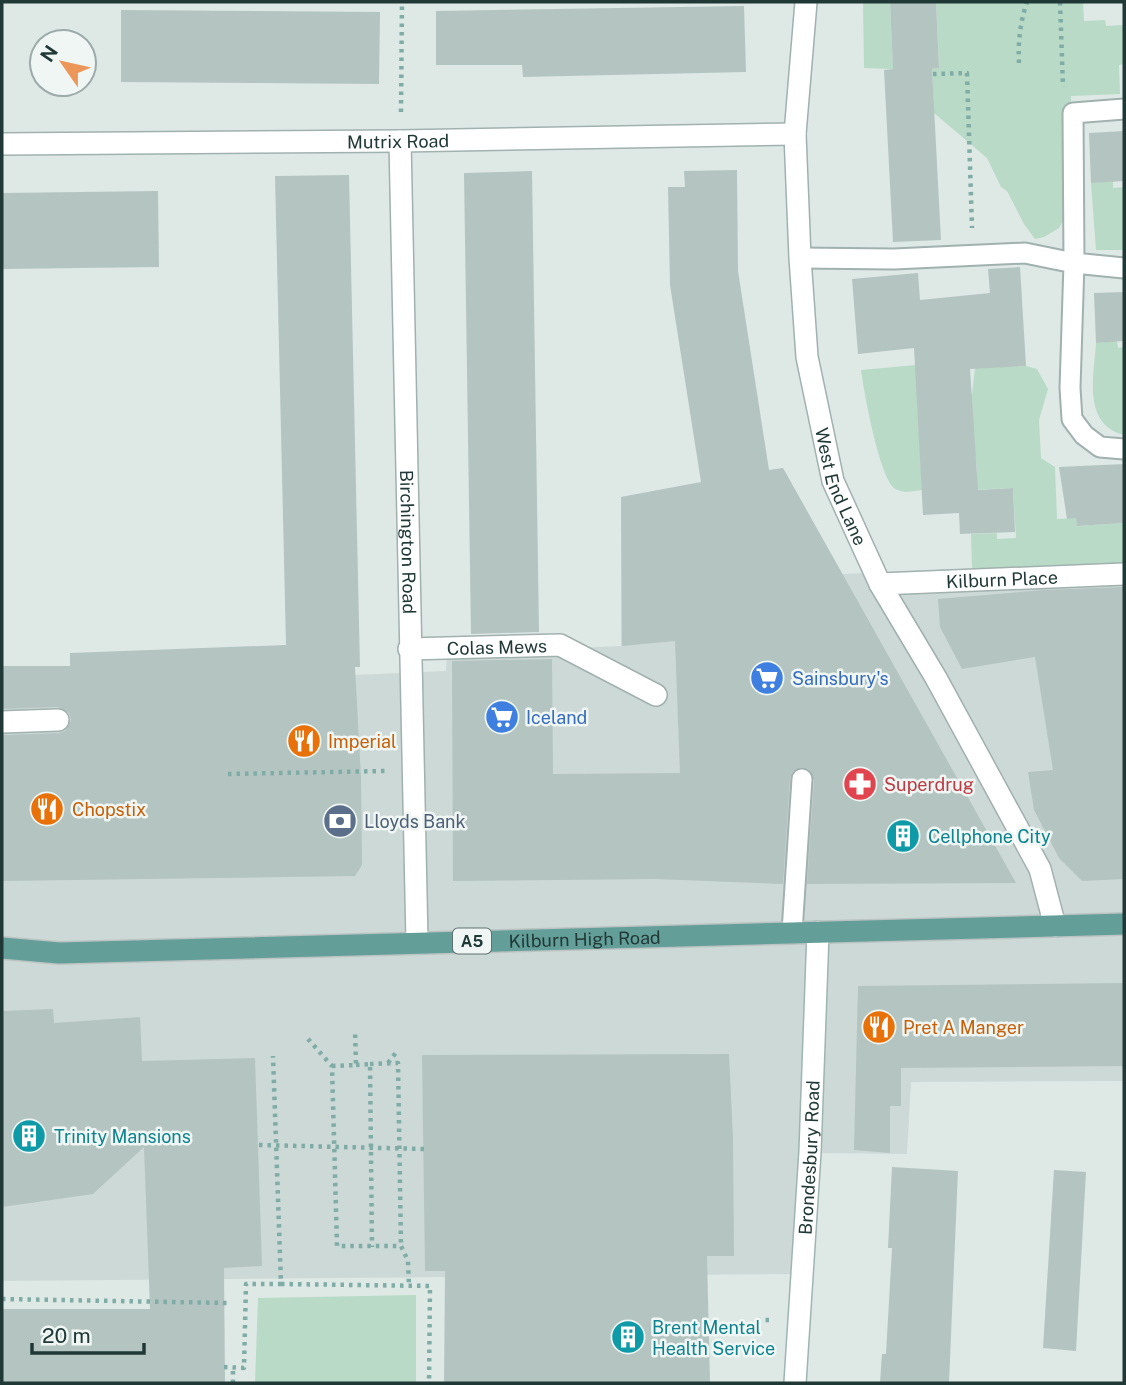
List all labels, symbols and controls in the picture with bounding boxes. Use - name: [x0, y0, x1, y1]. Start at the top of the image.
- north arrow: [28, 28, 98, 98]
- text: N: [36, 41, 62, 66]
- street label: Mutrix Road: [347, 130, 449, 152]
- street label: West End Lane: [812, 426, 871, 549]
- street label: Birchington Road: [396, 470, 421, 614]
- street label: Kilburn Place: [945, 566, 1058, 592]
- street label: Colas Mews: [447, 635, 547, 658]
- supermarket icon: Sainsbury's: [748, 659, 786, 697]
- place label: Sainsbury's: [792, 668, 889, 689]
- supermarket icon: Iceland: [483, 698, 521, 736]
- place label: Iceland: [526, 707, 587, 728]
- restaurant icon: Imperial: [285, 722, 323, 760]
- place label: Imperial: [328, 731, 396, 752]
- pharmacy icon: Superdrug: [841, 765, 879, 803]
- place label: Superdrug: [884, 774, 974, 795]
- restaurant icon: Chopstix: [28, 790, 66, 828]
- place label: Chopstix: [72, 799, 146, 820]
- bank icon: Lloyds Bank: [321, 802, 359, 840]
- place label: Lloyds Bank: [364, 811, 466, 832]
- building icon: Cellphone City: [884, 817, 922, 855]
- place label: Cellphone City: [928, 826, 1051, 847]
- street label: Kilburn High Road: [508, 926, 661, 951]
- road number: A5: [453, 928, 491, 953]
- restaurant icon: Pret A Manger: [860, 1008, 898, 1046]
- place label: Pret A Manger: [903, 1017, 1024, 1038]
- street label: Brondesbury Road: [794, 1080, 823, 1235]
- building icon: Trinity Mansions: [10, 1117, 48, 1155]
- place label: Trinity Mansions: [54, 1126, 191, 1147]
- scale bar: [32, 1312, 144, 1356]
- place label: Brent Mental Health Service: [652, 1317, 775, 1359]
- building icon: Brent Mental Health Service: [609, 1318, 647, 1356]
- text: 20 m: [42, 1323, 91, 1348]

